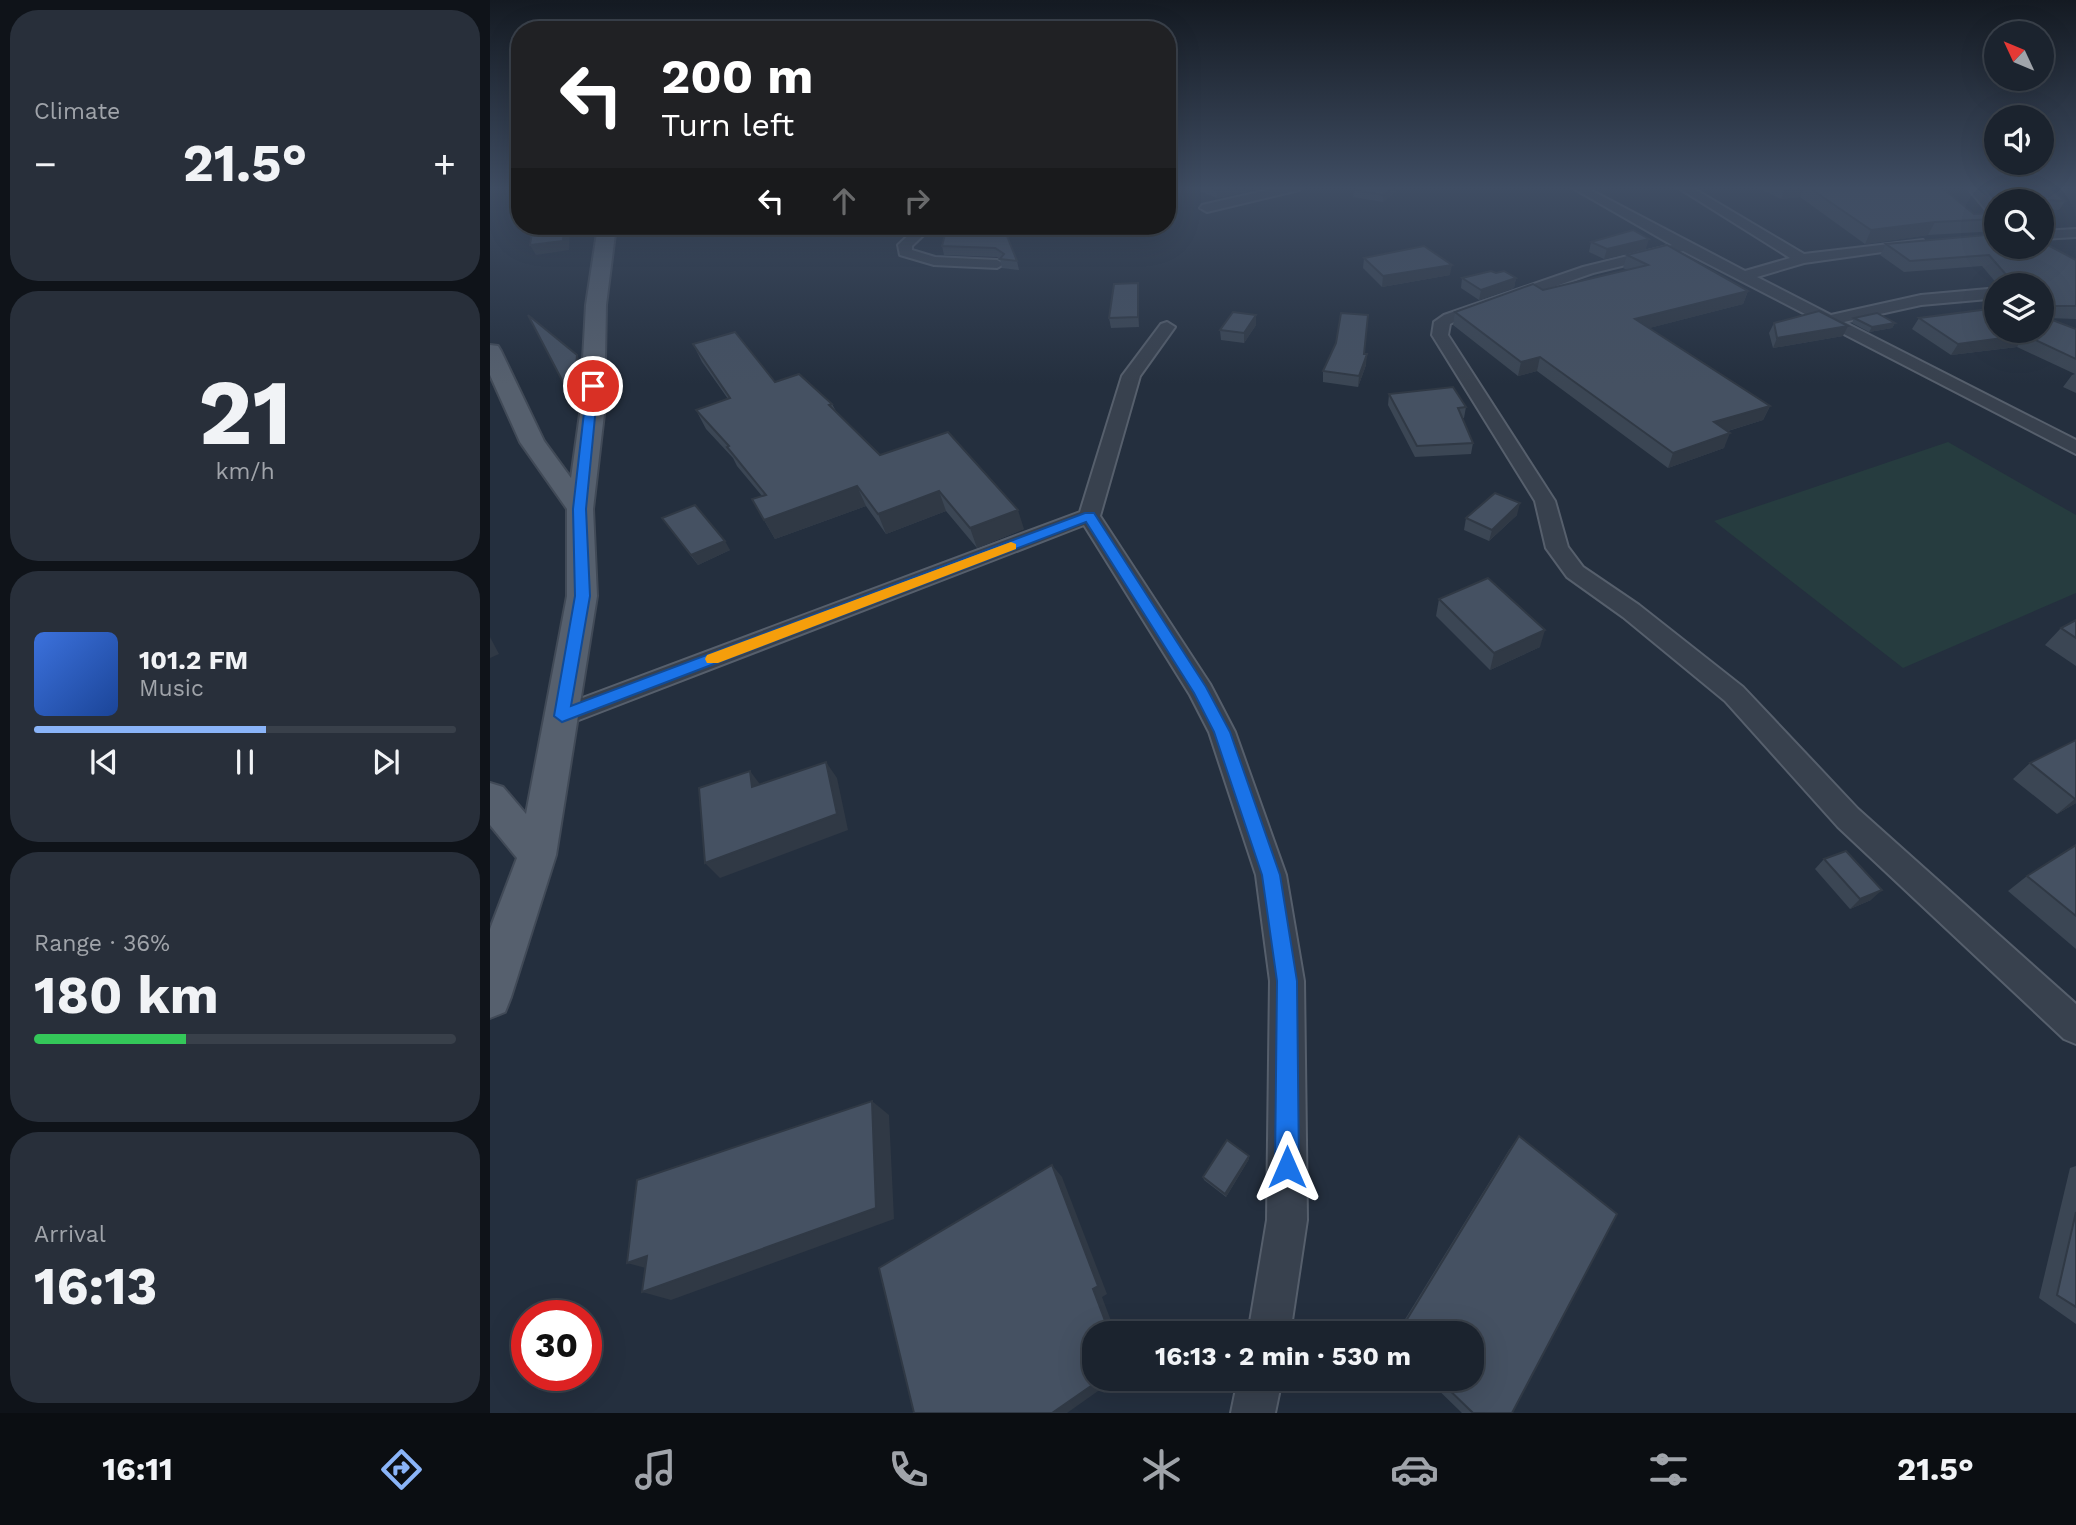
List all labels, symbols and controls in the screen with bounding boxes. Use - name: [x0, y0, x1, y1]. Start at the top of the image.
- north arrow: [1984, 21, 2054, 91]
- map controls: [1984, 21, 2054, 343]
- text: 200 m: [661, 47, 813, 105]
- icon: left: [546, 49, 637, 140]
- text: Climate: [34, 98, 120, 125]
- button: sound: [1984, 105, 2054, 175]
- text: Turn left: [661, 106, 794, 144]
- text: 21.5°: [183, 133, 307, 194]
- text: −: [34, 142, 57, 186]
- text: +: [433, 142, 456, 186]
- icon: left: [752, 182, 790, 220]
- icon: ahead: [825, 182, 863, 220]
- icon: right: [898, 182, 936, 220]
- button: search: [1984, 189, 2054, 259]
- button: layers: [1984, 273, 2054, 343]
- pin: [563, 356, 623, 416]
- text: 21: [198, 359, 292, 466]
- icon: arrive: [574, 367, 612, 405]
- text: km/h: [215, 458, 275, 485]
- text: 101.2 FM: [139, 645, 248, 675]
- text: Music: [139, 675, 204, 702]
- icon: previous: [85, 743, 123, 781]
- icon: pause: [226, 743, 264, 781]
- icon: next: [367, 743, 405, 781]
- text: Range · 36%: [34, 930, 170, 957]
- text: 180 km: [34, 965, 219, 1026]
- position arrow: [1250, 1130, 1324, 1204]
- text: Arrival: [34, 1221, 106, 1248]
- text: 16:13: [34, 1256, 157, 1317]
- speed limit sign: 30: [511, 1300, 602, 1391]
- text: 16:13 · 2 min · 530 m: [1155, 1341, 1411, 1371]
- icon: directions: [377, 1445, 426, 1494]
- icon: music: [631, 1445, 680, 1494]
- icon: phone: [884, 1445, 933, 1494]
- icon: climate: [1137, 1445, 1186, 1494]
- icon: car: [1390, 1445, 1439, 1494]
- icon: filters: [1644, 1445, 1693, 1494]
- text: 16:11: [102, 1450, 173, 1488]
- text: 21.5°: [1897, 1450, 1974, 1488]

